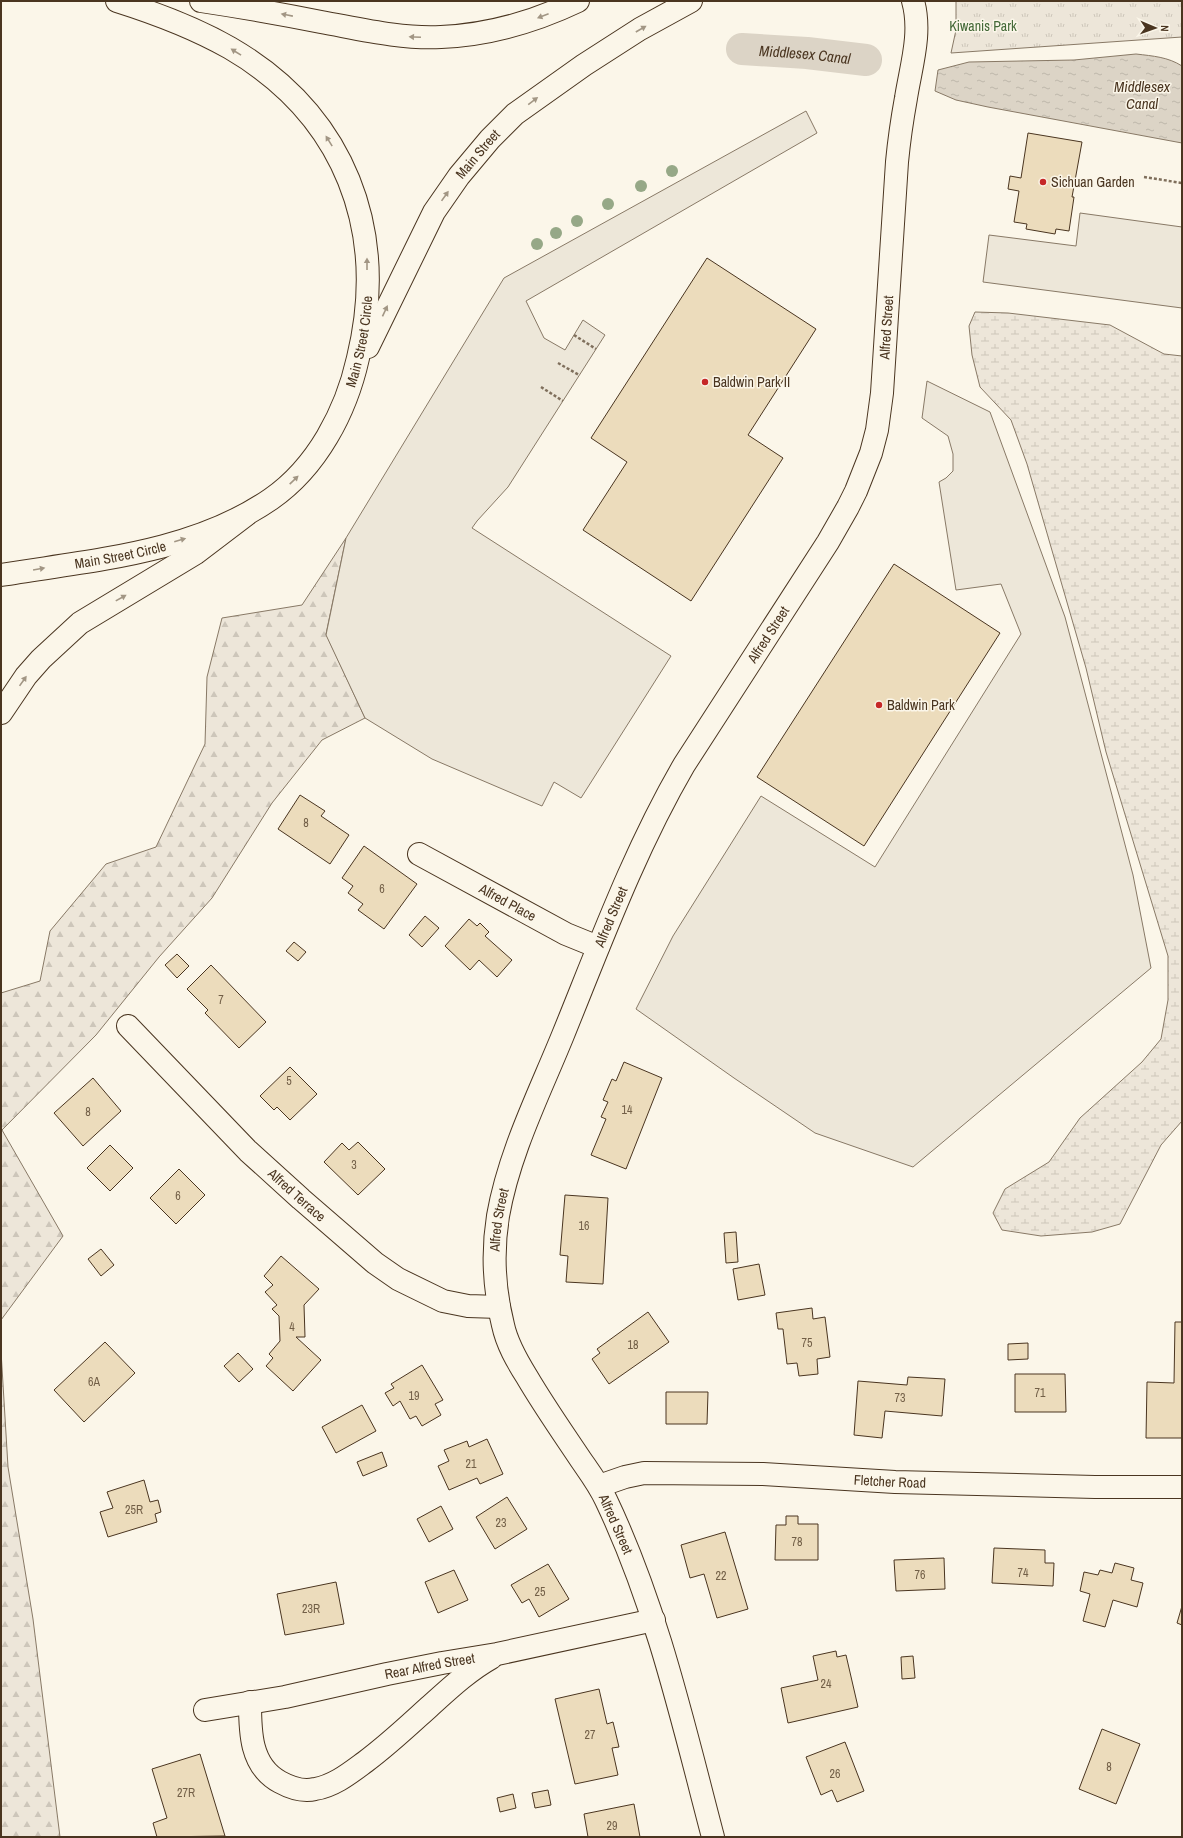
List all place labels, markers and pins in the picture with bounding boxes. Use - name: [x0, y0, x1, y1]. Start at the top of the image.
- place label: Sichuan Garden: [1051, 173, 1135, 191]
- marker: Sichuan Garden: [1038, 177, 1048, 187]
- place label: Baldwin Park II: [713, 373, 790, 391]
- marker: Baldwin Park II: [700, 377, 710, 387]
- place label: Baldwin Park: [887, 696, 955, 714]
- marker: Baldwin Park: [874, 700, 884, 710]

